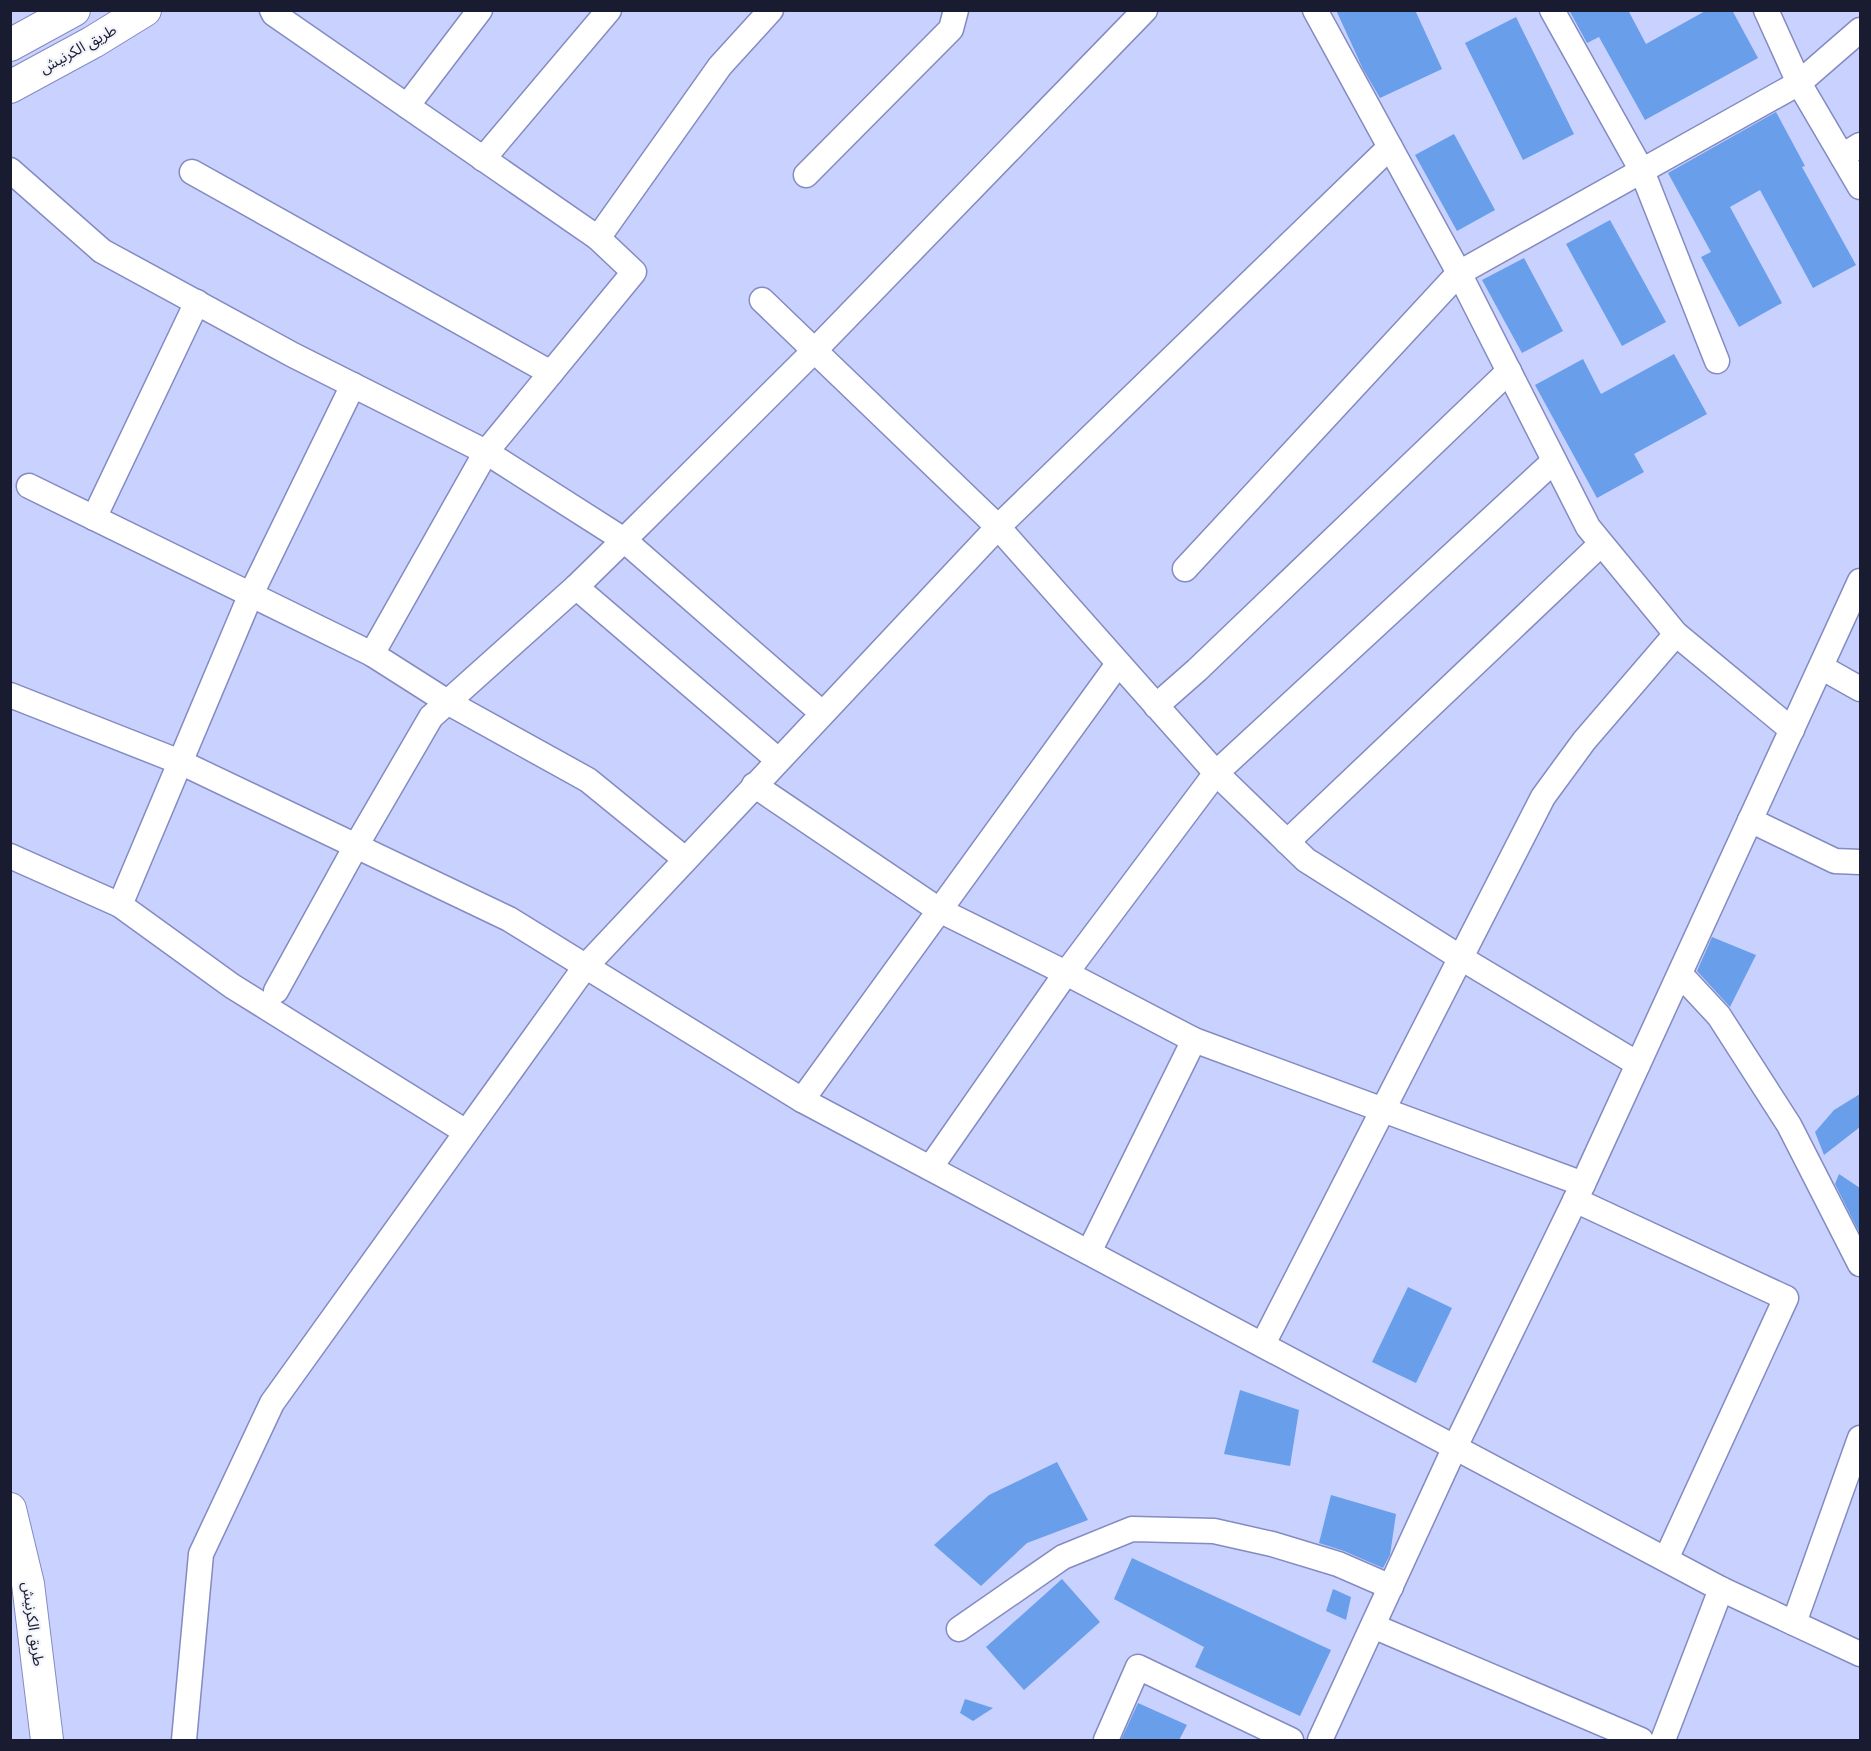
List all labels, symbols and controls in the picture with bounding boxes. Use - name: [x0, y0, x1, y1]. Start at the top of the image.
- street label: طريق الكرنيش: [36, 20, 120, 78]
- street label: طريق الكرنيش: [17, 1580, 49, 1668]

